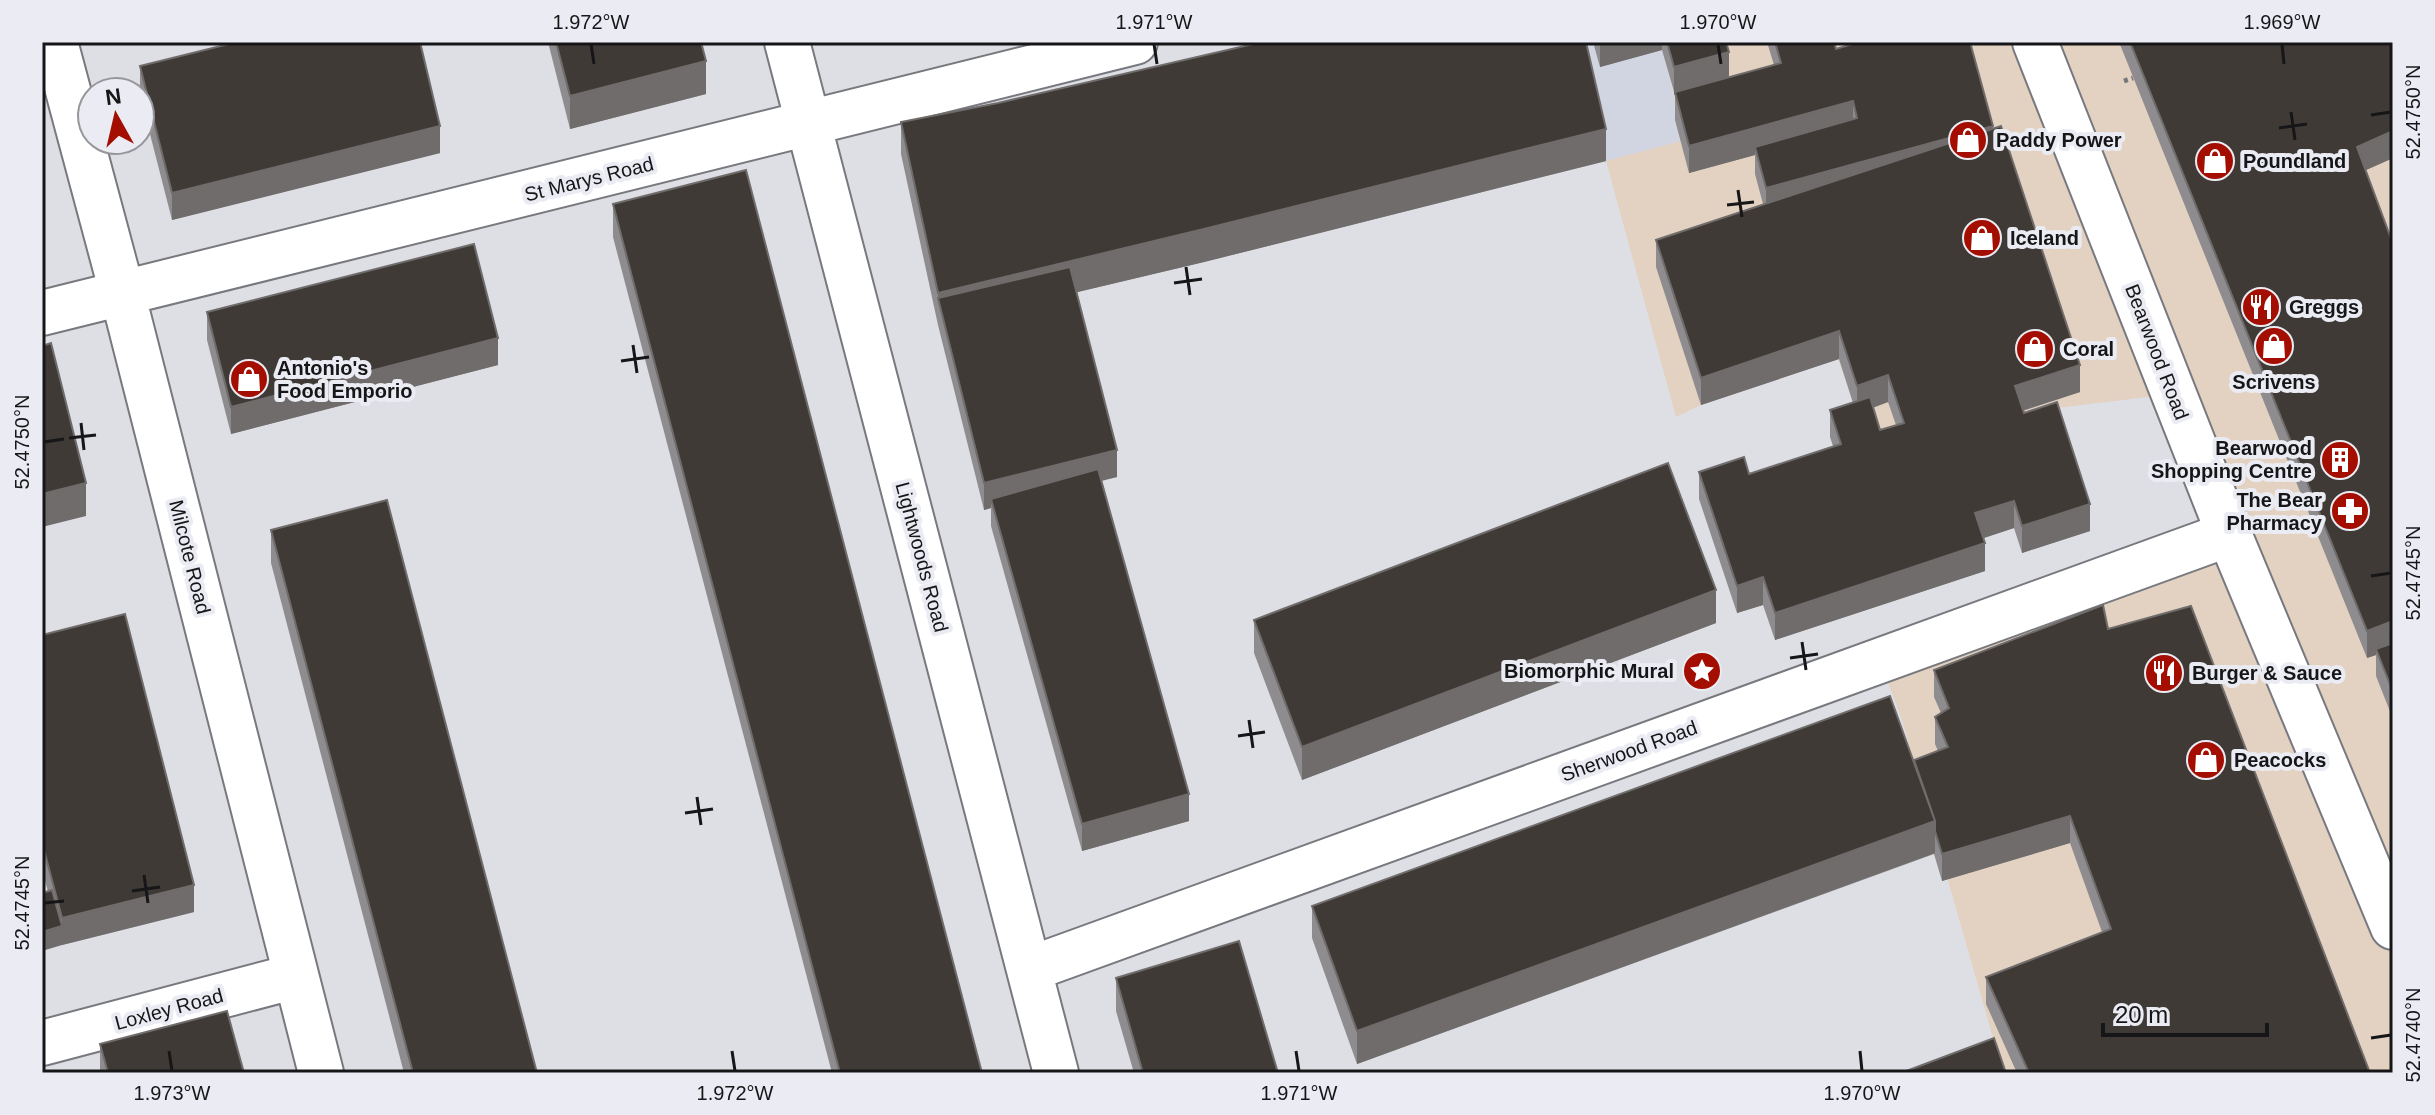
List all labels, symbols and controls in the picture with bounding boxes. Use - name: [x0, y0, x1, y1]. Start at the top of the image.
- text: 1.972°W: [553, 11, 630, 33]
- text: 1.971°W: [1116, 11, 1193, 33]
- text: 1.970°W: [1680, 11, 1757, 33]
- text: 1.969°W: [2244, 11, 2321, 33]
- text: 52.4750°N: [2402, 65, 2424, 159]
- north arrow: [76, 76, 156, 156]
- text: N: [104, 83, 123, 110]
- shop icon: Paddy Power: [1947, 119, 1989, 161]
- place label: Paddy Power: [1996, 129, 2122, 151]
- shop icon: Poundland: [2194, 140, 2236, 182]
- place label: Poundland: [2243, 150, 2346, 172]
- street label: St Marys Road: [522, 152, 656, 206]
- shop icon: Iceland: [1961, 217, 2003, 259]
- place label: Iceland: [2010, 227, 2079, 249]
- street label: Bearwood Road: [2121, 281, 2193, 423]
- restaurant icon: Greggs: [2240, 286, 2282, 328]
- place label: Greggs: [2289, 296, 2359, 318]
- shop icon: Scrivens: [2253, 325, 2295, 367]
- shop icon: Coral: [2014, 328, 2056, 370]
- place label: Coral: [2063, 338, 2114, 360]
- place label: Antonio's Food Emporio: [277, 357, 413, 402]
- shop icon: Antonio's Food Emporio: [228, 358, 270, 400]
- place label: Scrivens: [2232, 371, 2316, 393]
- text: 52.4750°N: [11, 395, 33, 489]
- place label: Bearwood Shopping Centre: [2151, 437, 2312, 482]
- building icon: Bearwood Shopping Centre: [2319, 439, 2361, 481]
- street label: Lightwoods Road: [891, 480, 953, 634]
- place label: The Bear Pharmacy: [2226, 489, 2323, 534]
- pharmacy icon: The Bear Pharmacy: [2329, 490, 2371, 532]
- street label: Milcote Road: [165, 498, 215, 616]
- text: 52.4745°N: [2402, 526, 2424, 620]
- place icon: Biomorphic Mural: [1681, 650, 1723, 692]
- restaurant icon: Burger & Sauce: [2143, 652, 2185, 694]
- place label: Biomorphic Mural: [1504, 660, 1674, 682]
- place label: Burger & Sauce: [2192, 662, 2342, 684]
- street label: Sherwood Road: [1558, 716, 1700, 786]
- shop icon: Peacocks: [2185, 739, 2227, 781]
- place label: Peacocks: [2234, 749, 2326, 771]
- text: 52.4745°N: [11, 856, 33, 950]
- street label: Loxley Road: [112, 984, 226, 1034]
- scale bar: [2103, 987, 2267, 1037]
- text: 52.4740°N: [2402, 988, 2424, 1082]
- text: 20 m: [2115, 1001, 2168, 1028]
- text: 1.973°W: [134, 1082, 211, 1104]
- text: 1.972°W: [697, 1082, 774, 1104]
- text: 1.971°W: [1261, 1082, 1338, 1104]
- text: 1.970°W: [1824, 1082, 1901, 1104]

